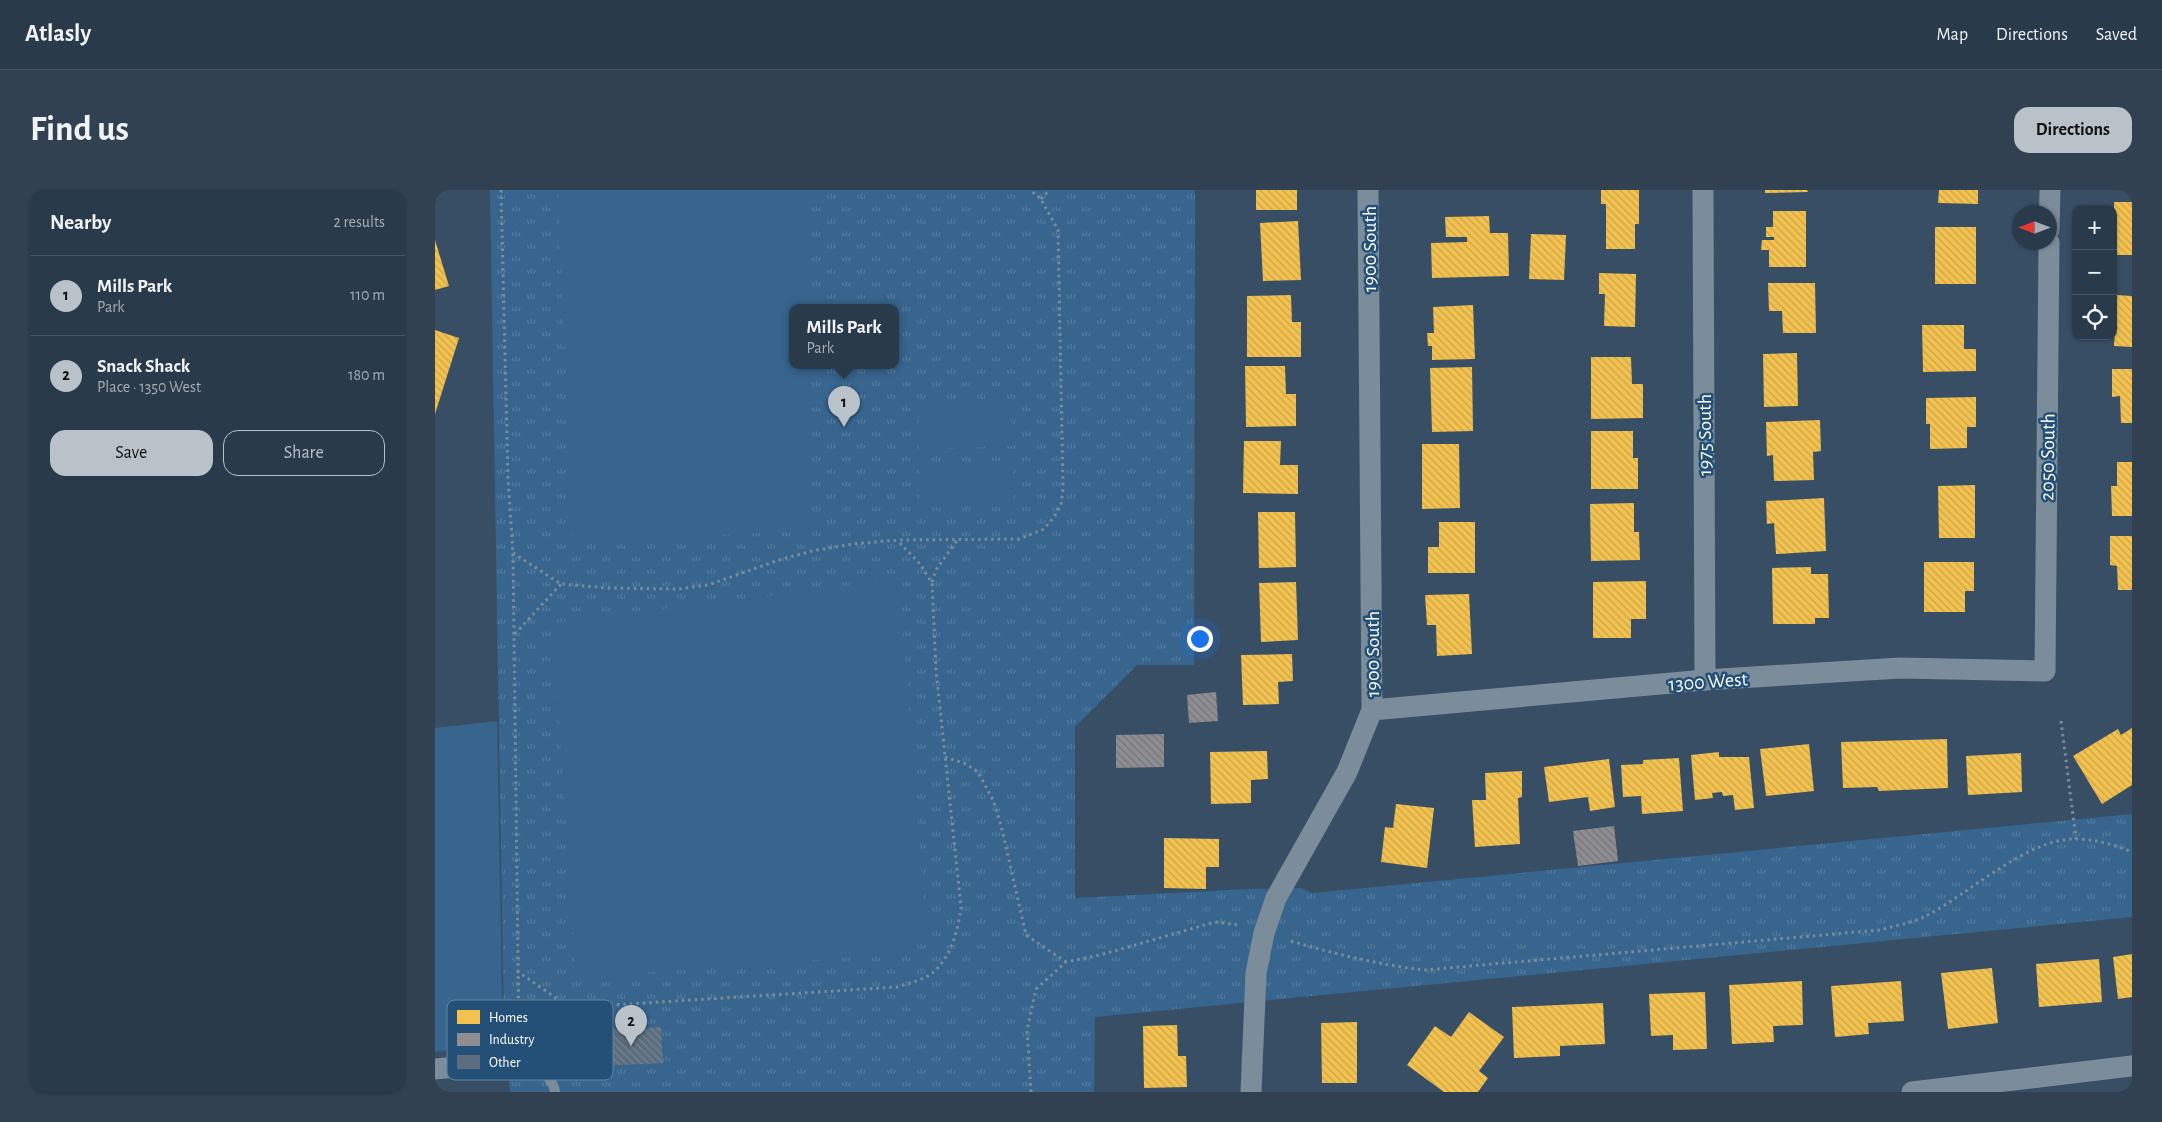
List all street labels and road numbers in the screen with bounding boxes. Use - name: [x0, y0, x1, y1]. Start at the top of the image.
- street label: 1900 South: [1360, 206, 1380, 292]
- street label: 1975 South: [1695, 394, 1715, 476]
- street label: 2050 South: [2037, 413, 2059, 501]
- street label: 1900 South: [1363, 611, 1383, 697]
- street label: 1300 West: [1668, 669, 1749, 695]

